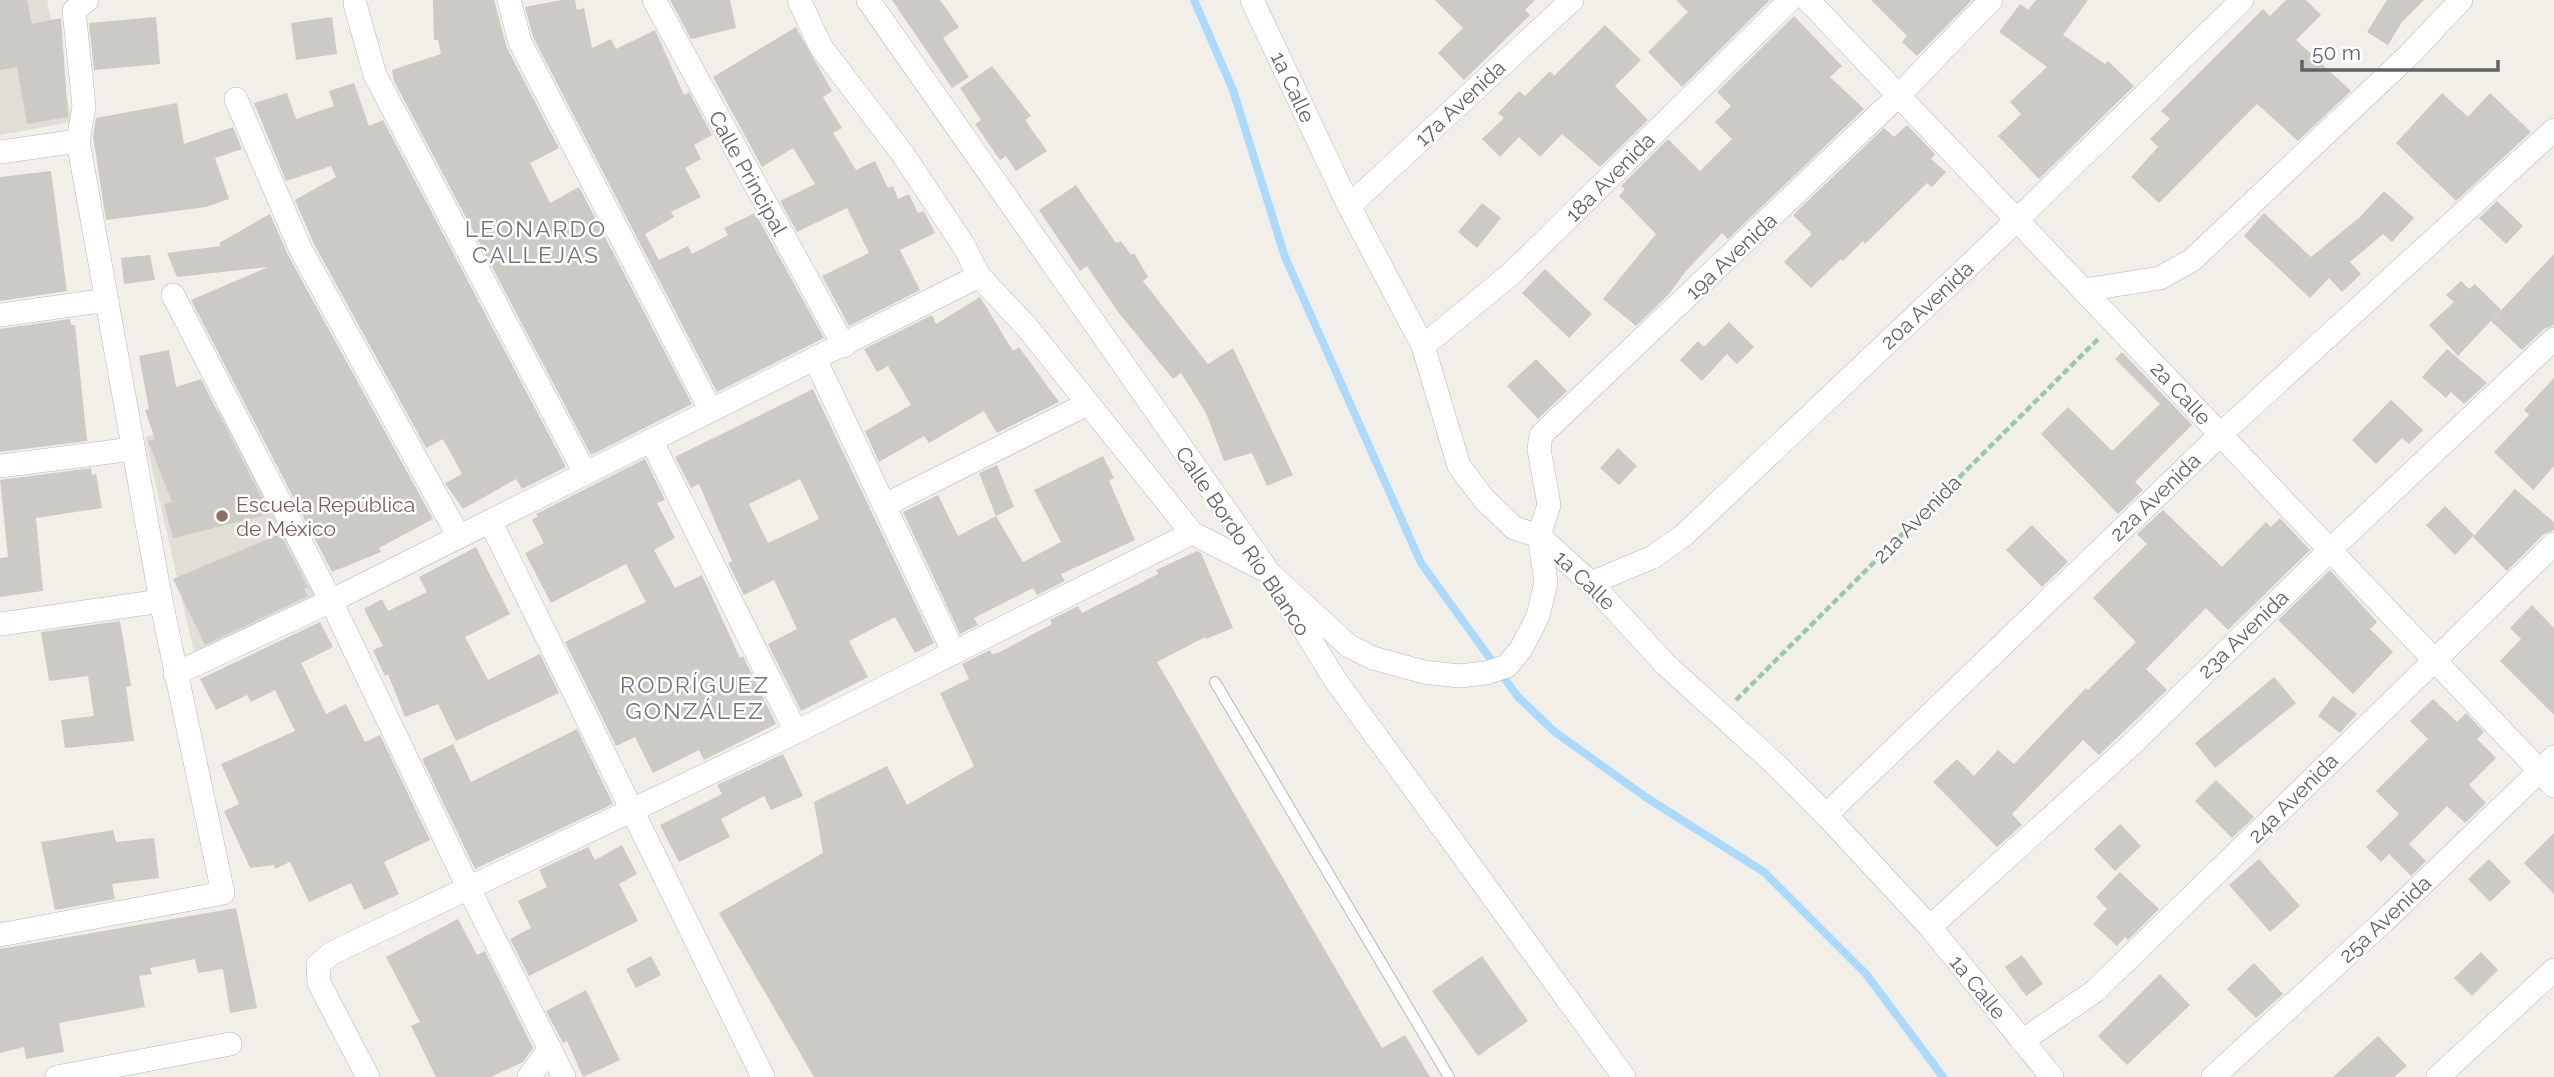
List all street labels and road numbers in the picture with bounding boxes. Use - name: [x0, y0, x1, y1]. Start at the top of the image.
- street label: 1a Calle: [1266, 48, 1320, 126]
- street label: 17a Avenida: [1410, 55, 1510, 151]
- street label: Calle Principal: [704, 106, 793, 240]
- street label: 18a Avenida: [1560, 127, 1660, 227]
- street label: 19a Avenida: [1680, 207, 1782, 305]
- street label: 20a Avenida: [1875, 256, 1979, 354]
- street label: 2a Calle: [2145, 356, 2217, 430]
- street label: Calle Bordo Río Blanco: [1170, 442, 1316, 640]
- street label: 22a Avenida: [2105, 448, 2205, 546]
- street label: 21a Avenida: [1868, 470, 1966, 568]
- street label: 1a Calle: [1549, 545, 1621, 615]
- street label: 23a Avenida: [2192, 585, 2294, 683]
- street label: 24a Avenida: [2243, 748, 2343, 848]
- street label: 25a Avenida: [2334, 870, 2436, 968]
- street label: 1a Calle: [1945, 950, 2011, 1024]

